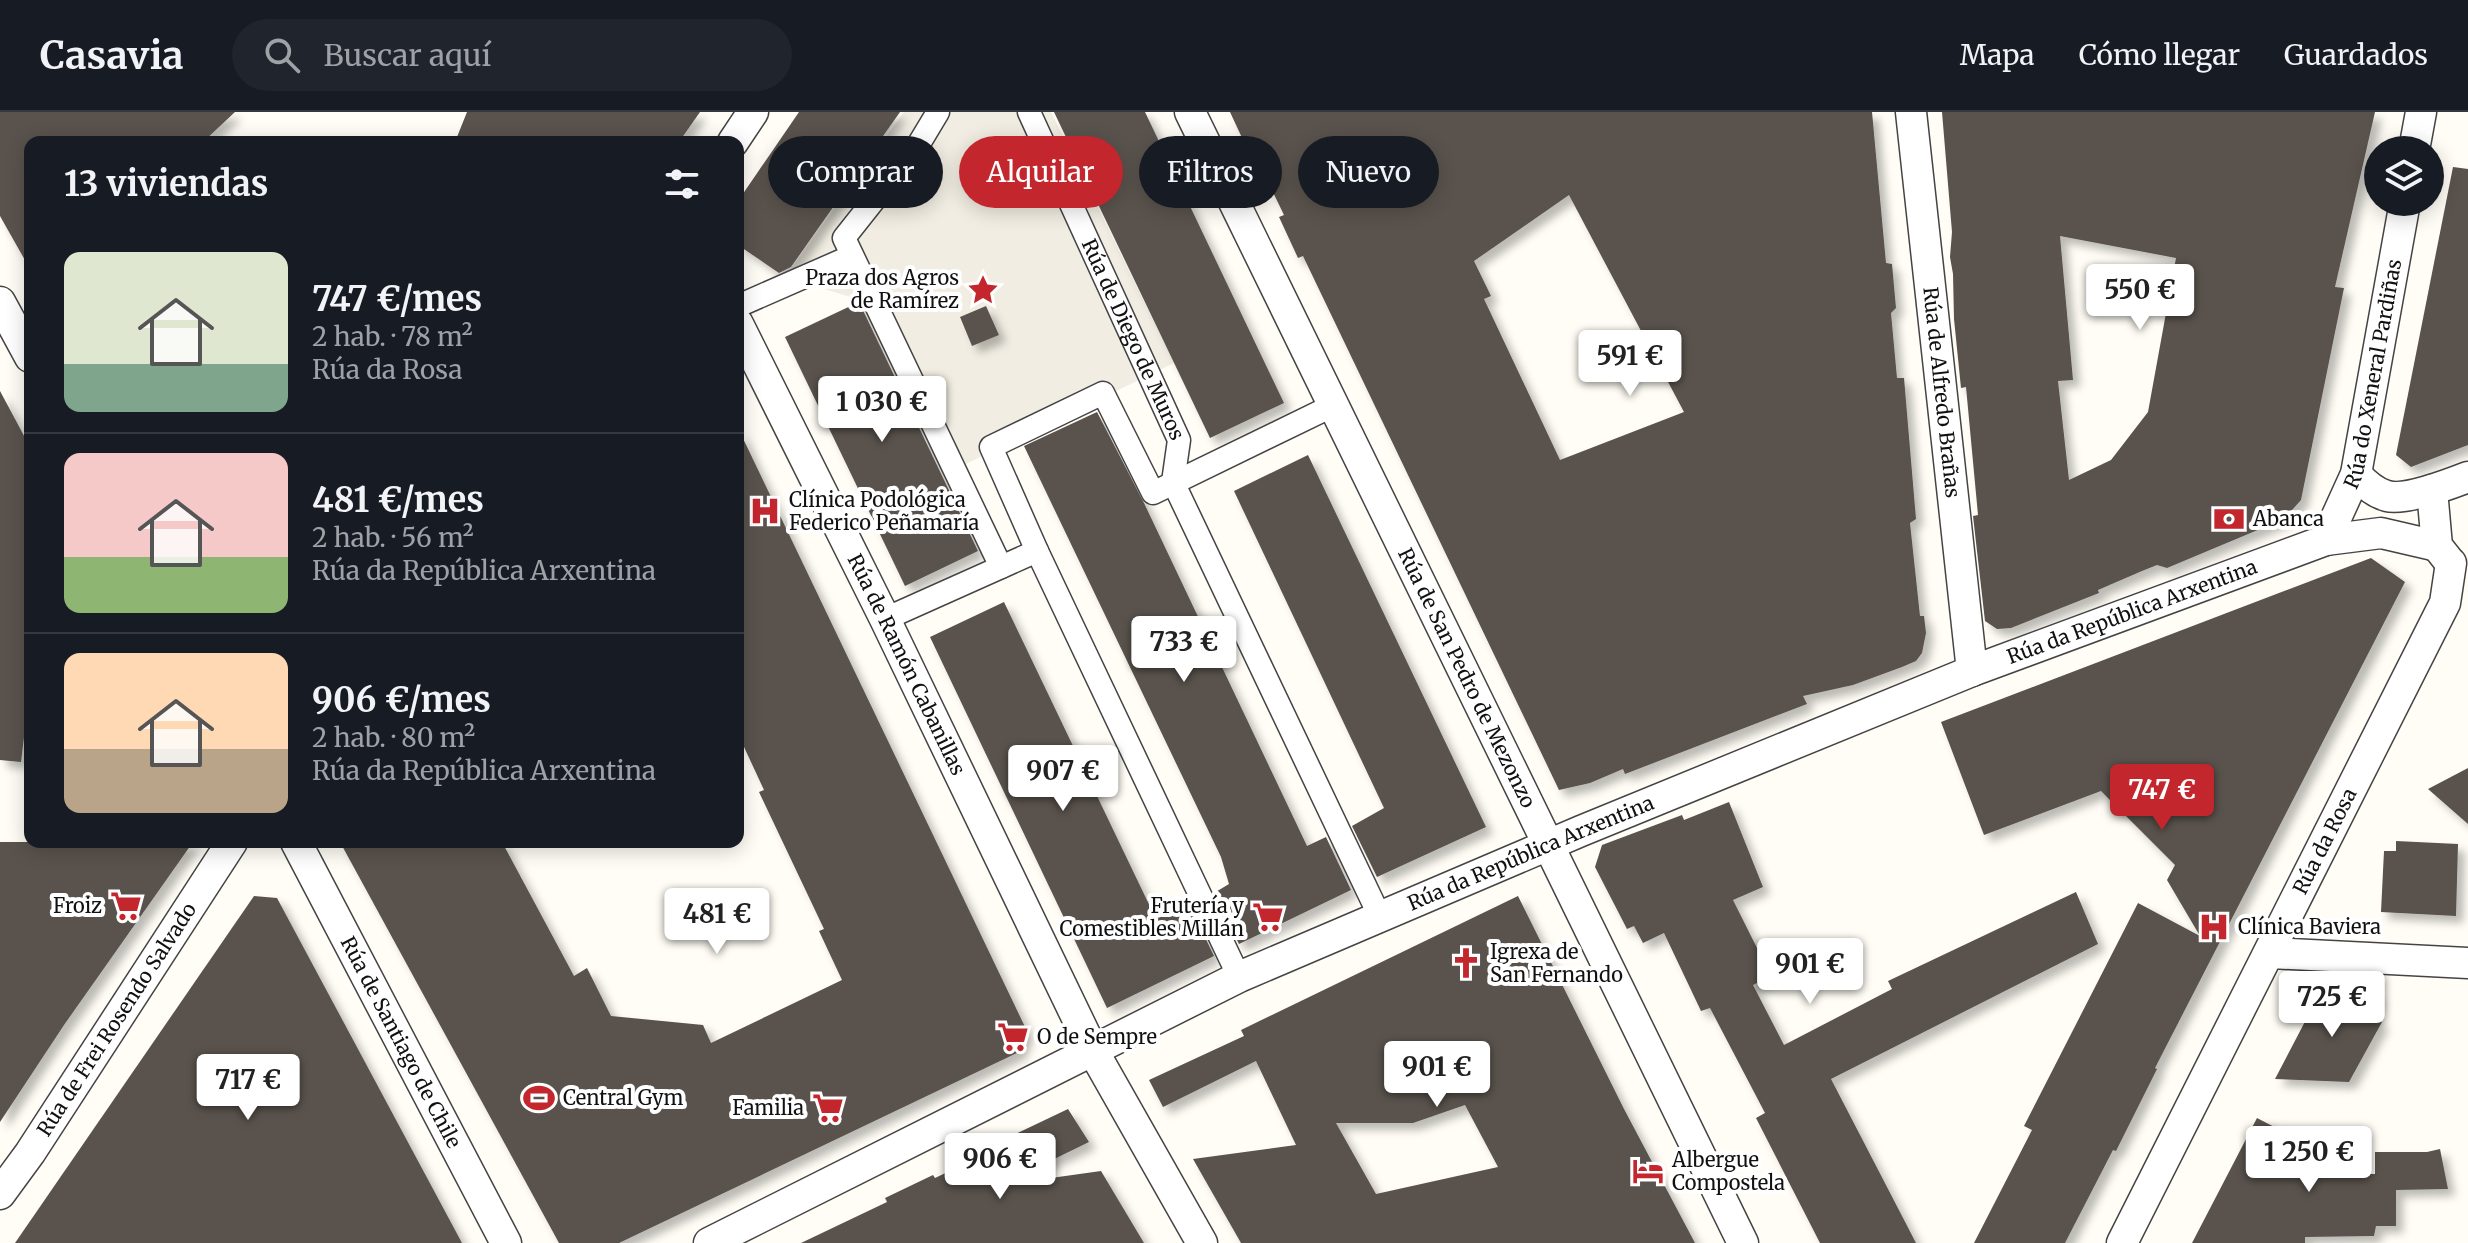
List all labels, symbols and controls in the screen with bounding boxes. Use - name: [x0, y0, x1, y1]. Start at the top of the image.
- search box: [232, 19, 792, 91]
- text: Casavia: [40, 32, 184, 79]
- icon: search: [260, 33, 304, 77]
- text: Buscar aquí: [324, 36, 491, 74]
- text: Mapa: [1960, 37, 2035, 73]
- text: Cómo llegar: [2079, 37, 2240, 73]
- text: Guardados: [2284, 37, 2428, 73]
- chip: Comprar: [768, 136, 943, 208]
- chip: Alquilar: [959, 136, 1123, 208]
- chip: Filtros: [1139, 136, 1282, 208]
- chip: Nuevo: [1298, 136, 1439, 208]
- map controls: [2364, 136, 2444, 216]
- button: layers: [2364, 136, 2444, 216]
- icon: filters: [660, 162, 704, 206]
- text: 13 viviendas: [64, 163, 268, 205]
- street label: Rúa de Diego de Muros: [1077, 235, 1190, 444]
- street label: Rúa do Xeneral Pardiñas: [2338, 257, 2406, 493]
- pin: 550 €: [2084, 264, 2196, 332]
- place label: Praza dos Agros de Ramírez: [805, 265, 959, 313]
- place icon: Praza dos Agros de Ramírez: [966, 273, 1000, 307]
- text: 550 €: [2104, 273, 2176, 306]
- text: 747 €/mes: [312, 278, 482, 320]
- icon: home: [128, 284, 224, 380]
- street label: Rúa de Alfredo Brañas: [1918, 286, 1966, 499]
- text: 2 hab. · 78 m²: [312, 320, 473, 353]
- pin: 591 €: [1574, 330, 1686, 398]
- text: 591 €: [1596, 339, 1664, 372]
- text: Rúa da Rosa: [312, 353, 462, 386]
- pin: 1 030 €: [808, 376, 956, 444]
- text: 1 030 €: [836, 385, 928, 418]
- text: 481 €/mes: [312, 479, 484, 521]
- icon: home: [128, 485, 224, 581]
- place label: Clínica Podológica Federico Peñamaría: [789, 487, 980, 535]
- hospital icon: Clínica Podológica Federico Peñamaría: [748, 494, 782, 528]
- bank icon: Abanca: [2212, 502, 2246, 536]
- place label: Abanca: [2252, 506, 2324, 531]
- text: 2 hab. · 56 m²: [312, 521, 474, 554]
- street label: Rúa de San Pedro de Mezonzo: [1393, 544, 1541, 812]
- street label: Rúa de Ramón Cabanillas: [843, 550, 971, 779]
- text: Rúa da República Arxentina: [312, 554, 656, 587]
- street label: Rúa da República Arxentina: [2003, 554, 2261, 669]
- pin: 733 €: [1128, 616, 1240, 684]
- text: 733 €: [1149, 625, 1219, 658]
- text: 906 €/mes: [312, 679, 491, 721]
- icon: home: [128, 685, 224, 781]
- text: 2 hab. · 80 m²: [312, 721, 475, 754]
- pin: 907 €: [1007, 745, 1119, 813]
- text: Rúa da República Arxentina: [312, 754, 656, 787]
- text: 907 €: [1026, 754, 1100, 787]
- pin: 747 €: [2106, 764, 2218, 832]
- text: 747 €: [2128, 773, 2196, 806]
- street label: Rúa da Rosa: [2287, 784, 2362, 898]
- street label: Rúa da República Arxentina: [1404, 790, 1658, 916]
- pin: 481 €: [661, 888, 773, 956]
- supermarket icon: Froiz: [109, 889, 143, 923]
- place label: Froiz: [53, 893, 102, 918]
- place label: Frutería y Comestibles Millán: [1059, 893, 1244, 941]
- street label: Rúa de Frei Rosendo Salvado: [31, 897, 201, 1141]
- text: 481 €: [682, 897, 752, 930]
- supermarket icon: Frutería y Comestibles Millán: [1251, 900, 1285, 934]
- hospital icon: Clínica Baviera: [2197, 910, 2231, 944]
- place label: Clínica Baviera: [2238, 914, 2381, 939]
- street label: Rúa de Santiago de Chile: [336, 932, 467, 1152]
- pin: 901 €: [1754, 938, 1866, 1006]
- place label: Igrexa de San Fernando: [1490, 939, 1623, 987]
- church icon: Igrexa de San Fernando: [1449, 946, 1483, 980]
- text: 901 €: [1775, 947, 1845, 980]
- pin: 725 €: [2276, 971, 2388, 1039]
- text: 725 €: [2297, 980, 2367, 1013]
- supermarket icon: O de Sempre: [996, 1020, 1030, 1054]
- place label: O de Sempre: [1037, 1024, 1157, 1049]
- pin: 901 €: [1381, 1041, 1493, 1109]
- text: 901 €: [1402, 1050, 1472, 1083]
- pin: 717 €: [192, 1054, 304, 1122]
- text: 717 €: [215, 1063, 281, 1096]
- sports icon: Central Gym: [522, 1081, 556, 1115]
- place label: Central Gym: [563, 1085, 684, 1110]
- supermarket icon: Familia: [811, 1091, 845, 1125]
- place label: Familia: [732, 1095, 804, 1120]
- pin: 1 250 €: [2235, 1126, 2383, 1194]
- pin: 906 €: [944, 1133, 1056, 1201]
- text: 1 250 €: [2264, 1135, 2354, 1168]
- text: 906 €: [963, 1142, 1037, 1175]
- place label: Albergue Compostela: [1671, 1147, 1785, 1195]
- hotel icon: Albergue Compostela: [1631, 1154, 1665, 1188]

